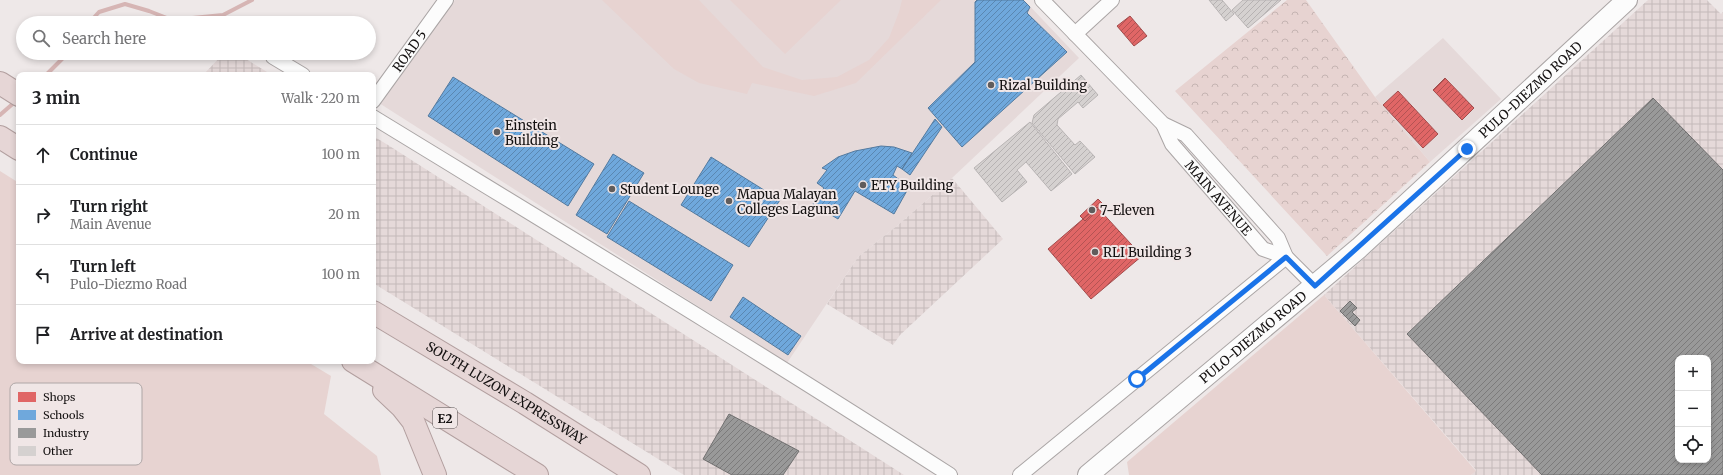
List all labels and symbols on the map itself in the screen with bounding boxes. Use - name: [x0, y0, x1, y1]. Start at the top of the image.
- street label: ROAD 5: [388, 26, 430, 75]
- street label: PULO-DIEZMO ROAD: [1475, 37, 1586, 141]
- place label: Rizal Building: [999, 77, 1087, 94]
- marker: Rizal Building: [986, 80, 996, 90]
- place label: Einstein Building: [505, 117, 559, 149]
- marker: Einstein Building: [492, 127, 502, 137]
- route end: [1458, 140, 1476, 158]
- street label: MAIN AVENUE: [1181, 157, 1256, 239]
- place label: ETY Building: [871, 177, 954, 194]
- marker: ETY Building: [858, 180, 868, 190]
- place label: Student Lounge: [620, 181, 719, 198]
- marker: Student Lounge: [607, 184, 617, 194]
- place label: Mapua Malayan Colleges Laguna: [737, 186, 839, 218]
- marker: Mapua Malayan Colleges Laguna: [724, 196, 734, 206]
- place label: 7-Eleven: [1100, 202, 1155, 219]
- marker: 7-Eleven: [1087, 205, 1097, 215]
- place label: RLI Building 3: [1103, 244, 1192, 261]
- marker: RLI Building 3: [1090, 247, 1100, 257]
- street label: PULO-DIEZMO ROAD: [1196, 287, 1310, 387]
- street label: SOUTH LUZON EXPRESSWAY: [423, 337, 590, 449]
- route start: [1128, 370, 1146, 388]
- legend: [10, 383, 142, 465]
- text: Shops: [43, 390, 75, 404]
- text: Schools: [43, 408, 84, 422]
- road number: E2: [433, 408, 457, 428]
- text: Industry: [43, 426, 90, 440]
- text: Other: [43, 444, 73, 458]

